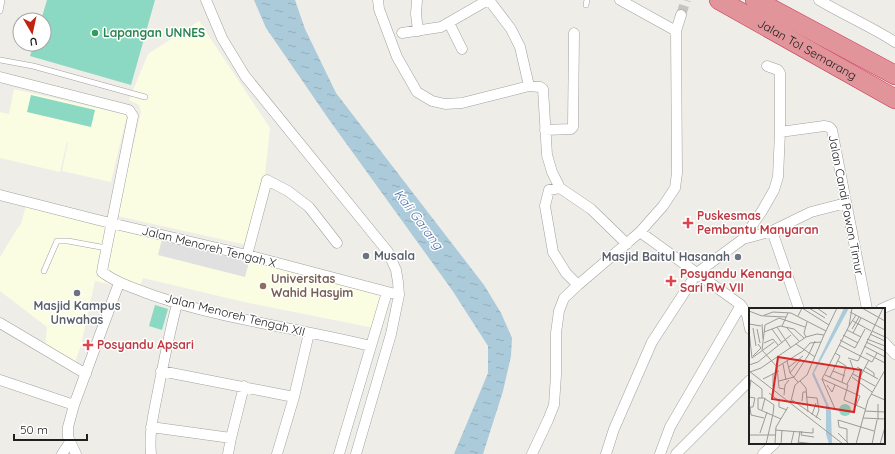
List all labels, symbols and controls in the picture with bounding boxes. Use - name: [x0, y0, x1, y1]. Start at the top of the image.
- north arrow: [12, 12, 52, 52]
- street label: Jalan Tol Semarang: [755, 15, 860, 83]
- place label: Lapangan UNNES: [103, 25, 205, 40]
- marker: Lapangan UNNES: [90, 28, 100, 38]
- text: U: [29, 34, 38, 49]
- street label: Jalan Candi Pawon Timur: [826, 134, 868, 277]
- water label: Kali Garang: [391, 186, 447, 253]
- place label: Puskesmas Pembantu Manyaran: [697, 208, 819, 237]
- marker: Puskesmas Pembantu Manyaran: [682, 217, 694, 229]
- street label: Jalan Menoreh Tengah X: [140, 223, 278, 270]
- place label: Musala: [374, 248, 415, 263]
- place label: Masjid Baitul Hasanah: [602, 249, 730, 264]
- marker: Musala: [361, 251, 371, 261]
- marker: Masjid Baitul Hasanah: [733, 252, 743, 262]
- place label: Posyandu Kenanga Sari RW VII: [680, 266, 792, 295]
- place label: Universitas Wahid Hasyim: [271, 271, 353, 300]
- marker: Posyandu Kenanga Sari RW VII: [665, 275, 677, 287]
- marker: Universitas Wahid Hasyim: [258, 281, 268, 291]
- marker: Masjid Kampus Unwahas: [72, 288, 82, 298]
- street label: Jalan Menoreh Tengah XII: [163, 290, 307, 339]
- place label: Masjid Kampus Unwahas: [33, 298, 121, 327]
- inset map: [749, 308, 885, 444]
- place label: Posyandu Apsari: [97, 337, 194, 352]
- marker: Posyandu Apsari: [82, 339, 94, 351]
- scale bar: [14, 416, 87, 442]
- text: 50 m: [20, 422, 48, 437]

